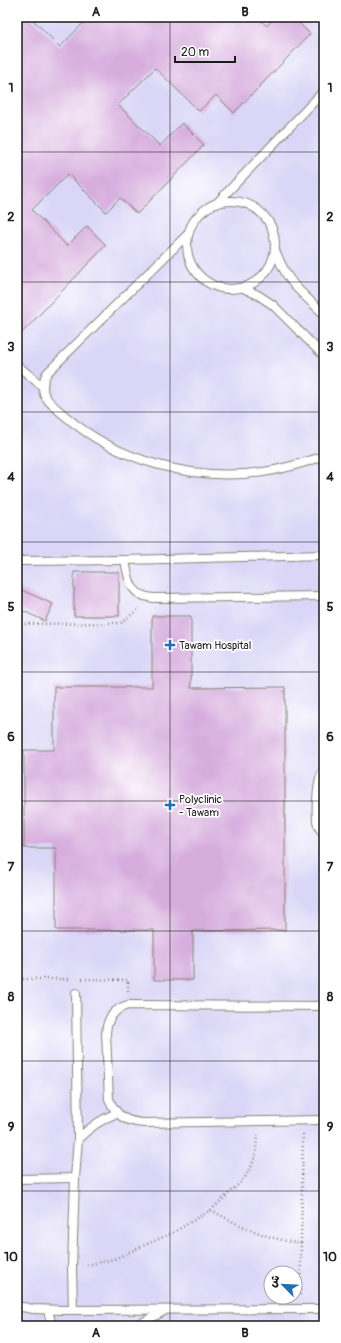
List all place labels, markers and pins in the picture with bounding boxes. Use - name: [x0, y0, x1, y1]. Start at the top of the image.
- marker: Tawam Hospital: [164, 639, 176, 651]
- place label: Tawam Hospital: [179, 639, 251, 652]
- place label: Polyclinic - Tawam: [179, 793, 223, 819]
- marker: Polyclinic - Tawam: [164, 799, 176, 811]

